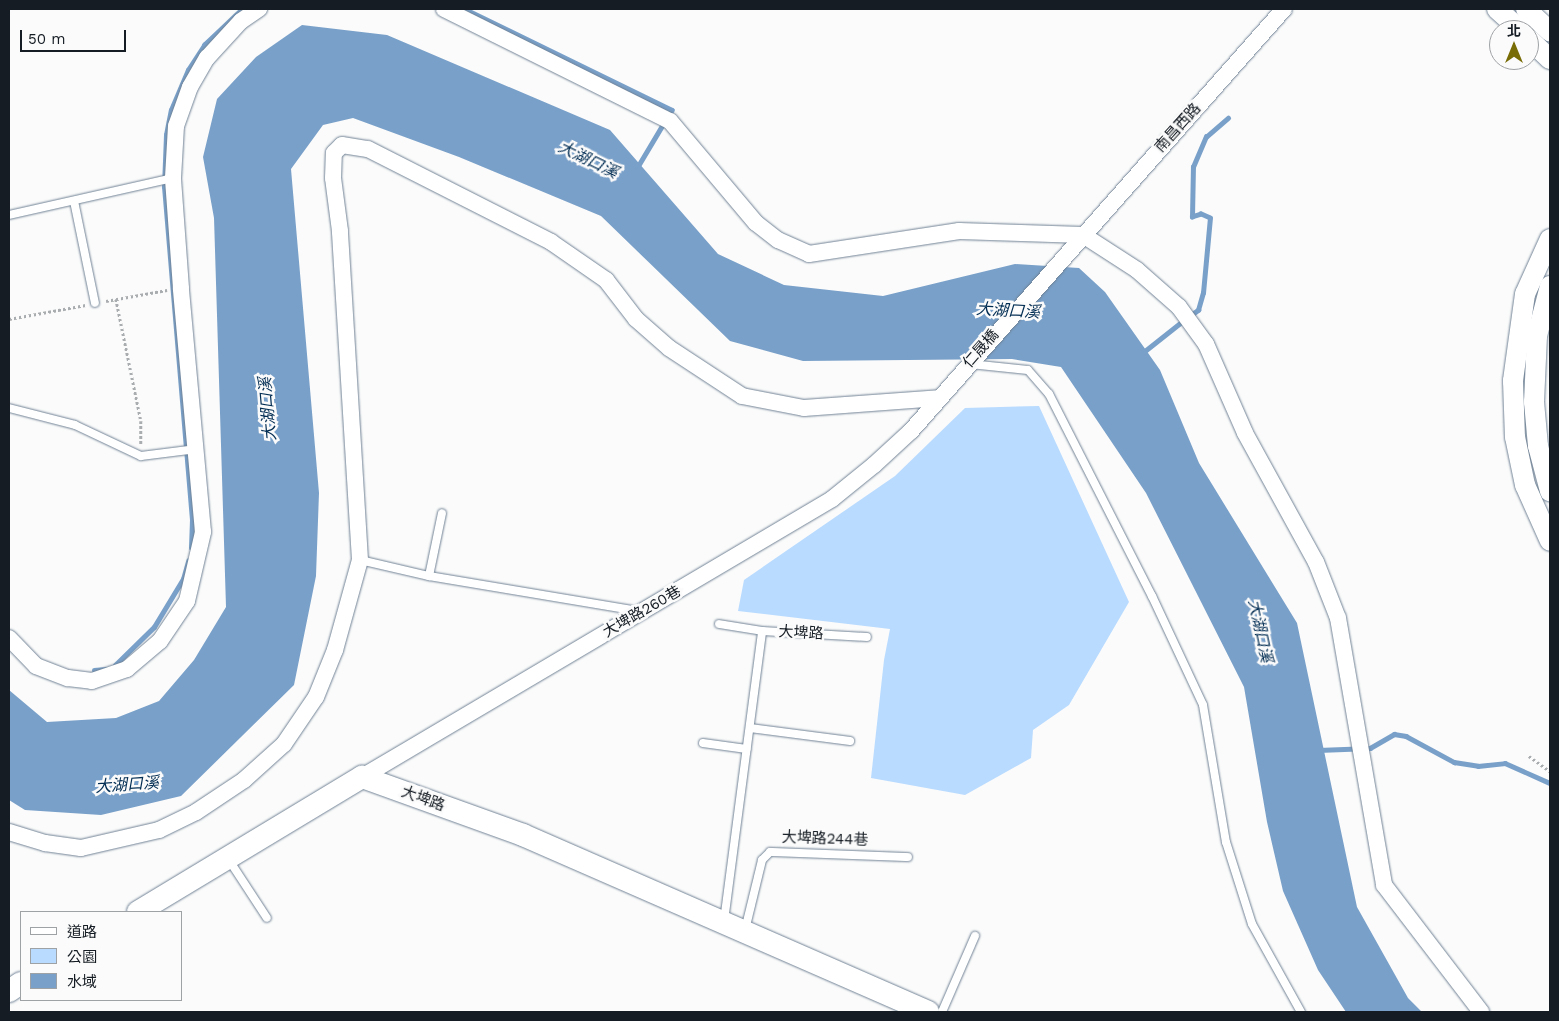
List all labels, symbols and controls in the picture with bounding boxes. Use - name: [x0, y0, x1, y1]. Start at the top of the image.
- scale bar: [22, 20, 129, 52]
- north arrow: [1489, 20, 1539, 70]
- text: 北: [1507, 23, 1521, 39]
- text: 50 m: [28, 30, 65, 48]
- street label: 南昌西路: [1151, 100, 1205, 156]
- water label: 大湖口溪: [555, 137, 621, 183]
- water label: 大湖口溪: [976, 300, 1040, 322]
- street label: 仁晟橋: [959, 326, 1003, 372]
- water label: 大湖口溪: [256, 376, 280, 442]
- street label: 大埤路260巷: [600, 582, 684, 642]
- water label: 大湖口溪: [1244, 598, 1276, 664]
- street label: 大埤路: [778, 623, 824, 643]
- water label: 大湖口溪: [94, 773, 160, 797]
- street label: 大埤路: [399, 783, 447, 815]
- street label: 大埤路244巷: [781, 828, 869, 850]
- legend: [20, 911, 182, 1001]
- text: 道路: [67, 923, 97, 941]
- text: 公園: [67, 948, 97, 966]
- text: 水域: [67, 973, 97, 991]

